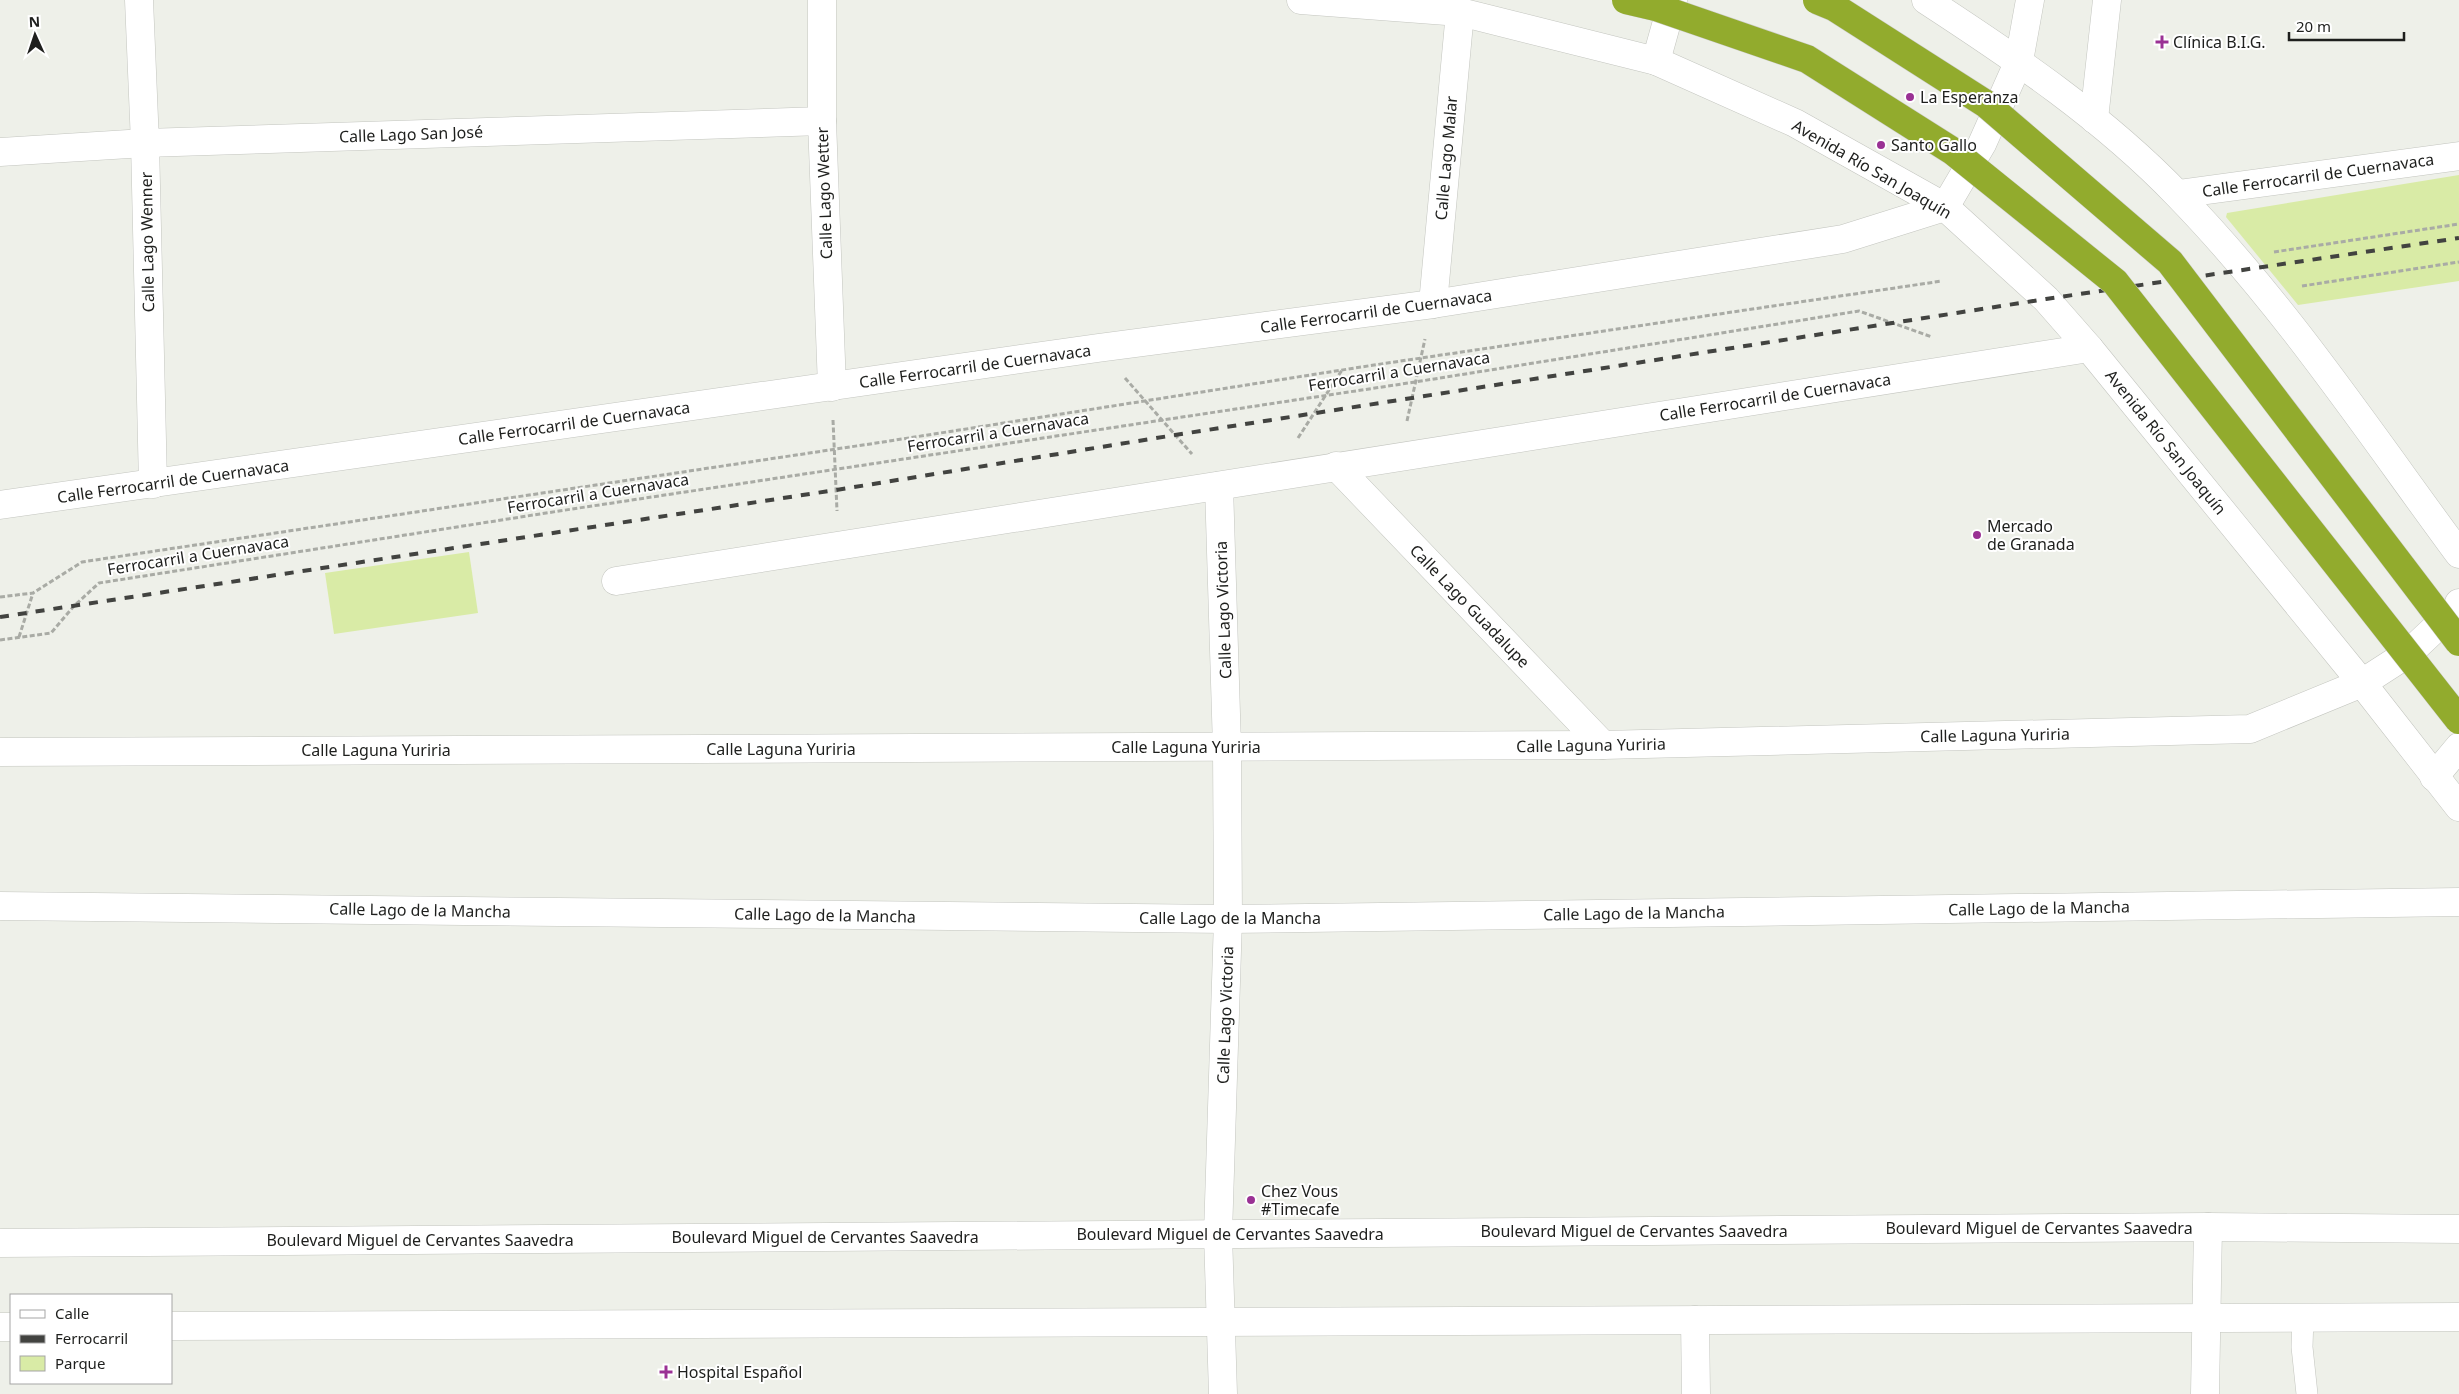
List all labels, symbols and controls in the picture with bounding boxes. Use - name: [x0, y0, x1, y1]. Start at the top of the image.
- north arrow: [10, 10, 60, 60]
- scale bar: [2289, 10, 2404, 42]
- text: N: [28, 12, 40, 31]
- text: 20 m: [2296, 16, 2331, 36]
- place label: Clínica B.I.G.: [2173, 31, 2266, 53]
- marker: Clínica B.I.G.: [2155, 35, 2169, 49]
- place label: La Esperanza: [1920, 86, 2019, 108]
- marker: La Esperanza: [1904, 91, 1916, 103]
- street label: Calle Lago Malar: [1430, 95, 1462, 221]
- street label: Avenida Río San Joaquín: [1788, 114, 1956, 224]
- street label: Calle Lago San José: [339, 120, 483, 148]
- street label: Calle Lago Wetter: [811, 126, 837, 260]
- place label: Santo Gallo: [1891, 134, 1977, 156]
- marker: Santo Gallo: [1875, 139, 1887, 151]
- street label: Calle Ferrocarril de Cuernavaca: [2201, 148, 2435, 202]
- street label: Calle Lago Wenner: [135, 171, 159, 312]
- street label: Calle Ferrocarril de Cuernavaca: [1259, 284, 1493, 338]
- street label: Calle Ferrocarril de Cuernavaca: [858, 339, 1092, 393]
- street label: Ferrocarril a Cuernavaca: [1307, 346, 1491, 396]
- street label: Avenida Río San Joaquín: [2101, 365, 2231, 519]
- street label: Calle Ferrocarril de Cuernavaca: [1658, 368, 1892, 426]
- street label: Calle Ferrocarril de Cuernavaca: [457, 396, 691, 450]
- street label: Ferrocarril a Cuernavaca: [906, 407, 1090, 457]
- street label: Calle Ferrocarril de Cuernavaca: [56, 454, 290, 508]
- street label: Ferrocarril a Cuernavaca: [506, 468, 690, 518]
- place label: Mercado de Granada: [1987, 515, 2075, 555]
- marker: Mercado de Granada: [1971, 529, 1983, 541]
- street label: Ferrocarril a Cuernavaca: [106, 530, 290, 580]
- street label: Calle Lago Guadalupe: [1405, 539, 1535, 673]
- street label: Calle Lago Victoria: [1210, 541, 1236, 679]
- street label: Calle Laguna Yuriria: [1920, 723, 2070, 747]
- street label: Calle Laguna Yuriria: [1516, 733, 1666, 757]
- street label: Calle Laguna Yuriria: [1111, 736, 1261, 758]
- street label: Calle Laguna Yuriria: [706, 738, 856, 760]
- street label: Calle Laguna Yuriria: [301, 739, 451, 761]
- street label: Calle Lago de la Mancha: [1948, 895, 2130, 921]
- street label: Calle Lago de la Mancha: [329, 897, 511, 923]
- street label: Calle Lago de la Mancha: [1543, 900, 1725, 926]
- street label: Calle Lago de la Mancha: [734, 902, 916, 928]
- street label: Calle Lago de la Mancha: [1139, 907, 1321, 929]
- street label: Calle Lago Victoria: [1212, 946, 1238, 1084]
- place label: Chez Vous #Timecafe: [1261, 1180, 1340, 1220]
- marker: Chez Vous #Timecafe: [1245, 1194, 1257, 1206]
- street label: Boulevard Miguel de Cervantes Saavedra: [1885, 1217, 2193, 1239]
- street label: Boulevard Miguel de Cervantes Saavedra: [1480, 1220, 1788, 1242]
- street label: Boulevard Miguel de Cervantes Saavedra: [1076, 1223, 1384, 1245]
- street label: Boulevard Miguel de Cervantes Saavedra: [671, 1226, 979, 1248]
- street label: Boulevard Miguel de Cervantes Saavedra: [266, 1229, 574, 1251]
- legend: [10, 1294, 172, 1384]
- text: Calle: [55, 1303, 89, 1323]
- text: Ferrocarril: [55, 1328, 128, 1348]
- text: Parque: [55, 1353, 105, 1373]
- place label: Hospital Español: [677, 1361, 802, 1383]
- marker: Hospital Español: [659, 1365, 673, 1379]

